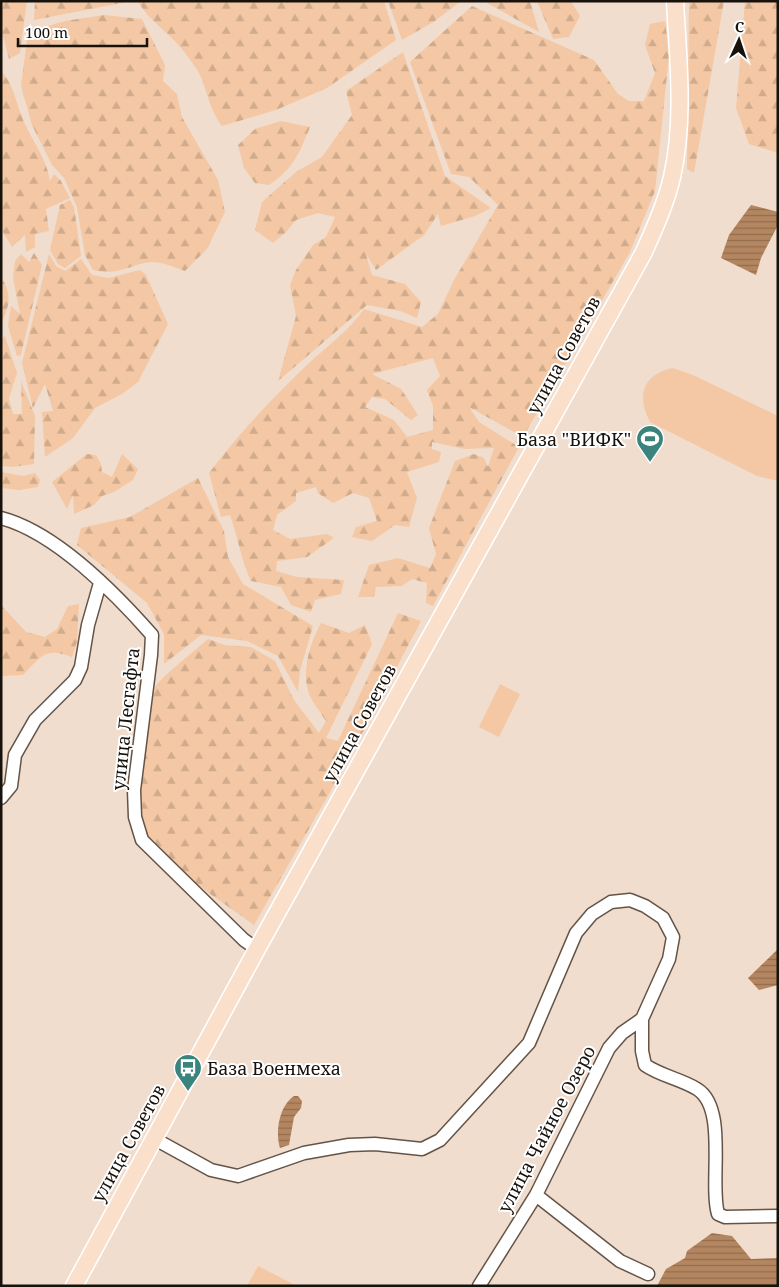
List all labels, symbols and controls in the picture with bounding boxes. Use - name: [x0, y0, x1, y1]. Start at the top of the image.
- scale bar: [18, 15, 146, 47]
- north arrow: [714, 15, 764, 65]
- text: С: [735, 17, 745, 36]
- text: 100 m: [25, 22, 68, 42]
- street label: улица Советов: [521, 292, 605, 418]
- sports icon: База "ВИФК": [635, 424, 665, 463]
- place label: База "ВИФК": [517, 427, 631, 451]
- street label: улица Лесгафта: [106, 646, 144, 792]
- street label: улица Советов: [317, 660, 401, 786]
- street label: улица Чайное Озеро: [492, 1041, 600, 1217]
- bus stop icon: База Военмеха: [173, 1053, 203, 1092]
- place label: База Военмеха: [207, 1056, 341, 1080]
- street label: улица Советов: [86, 1080, 170, 1206]

